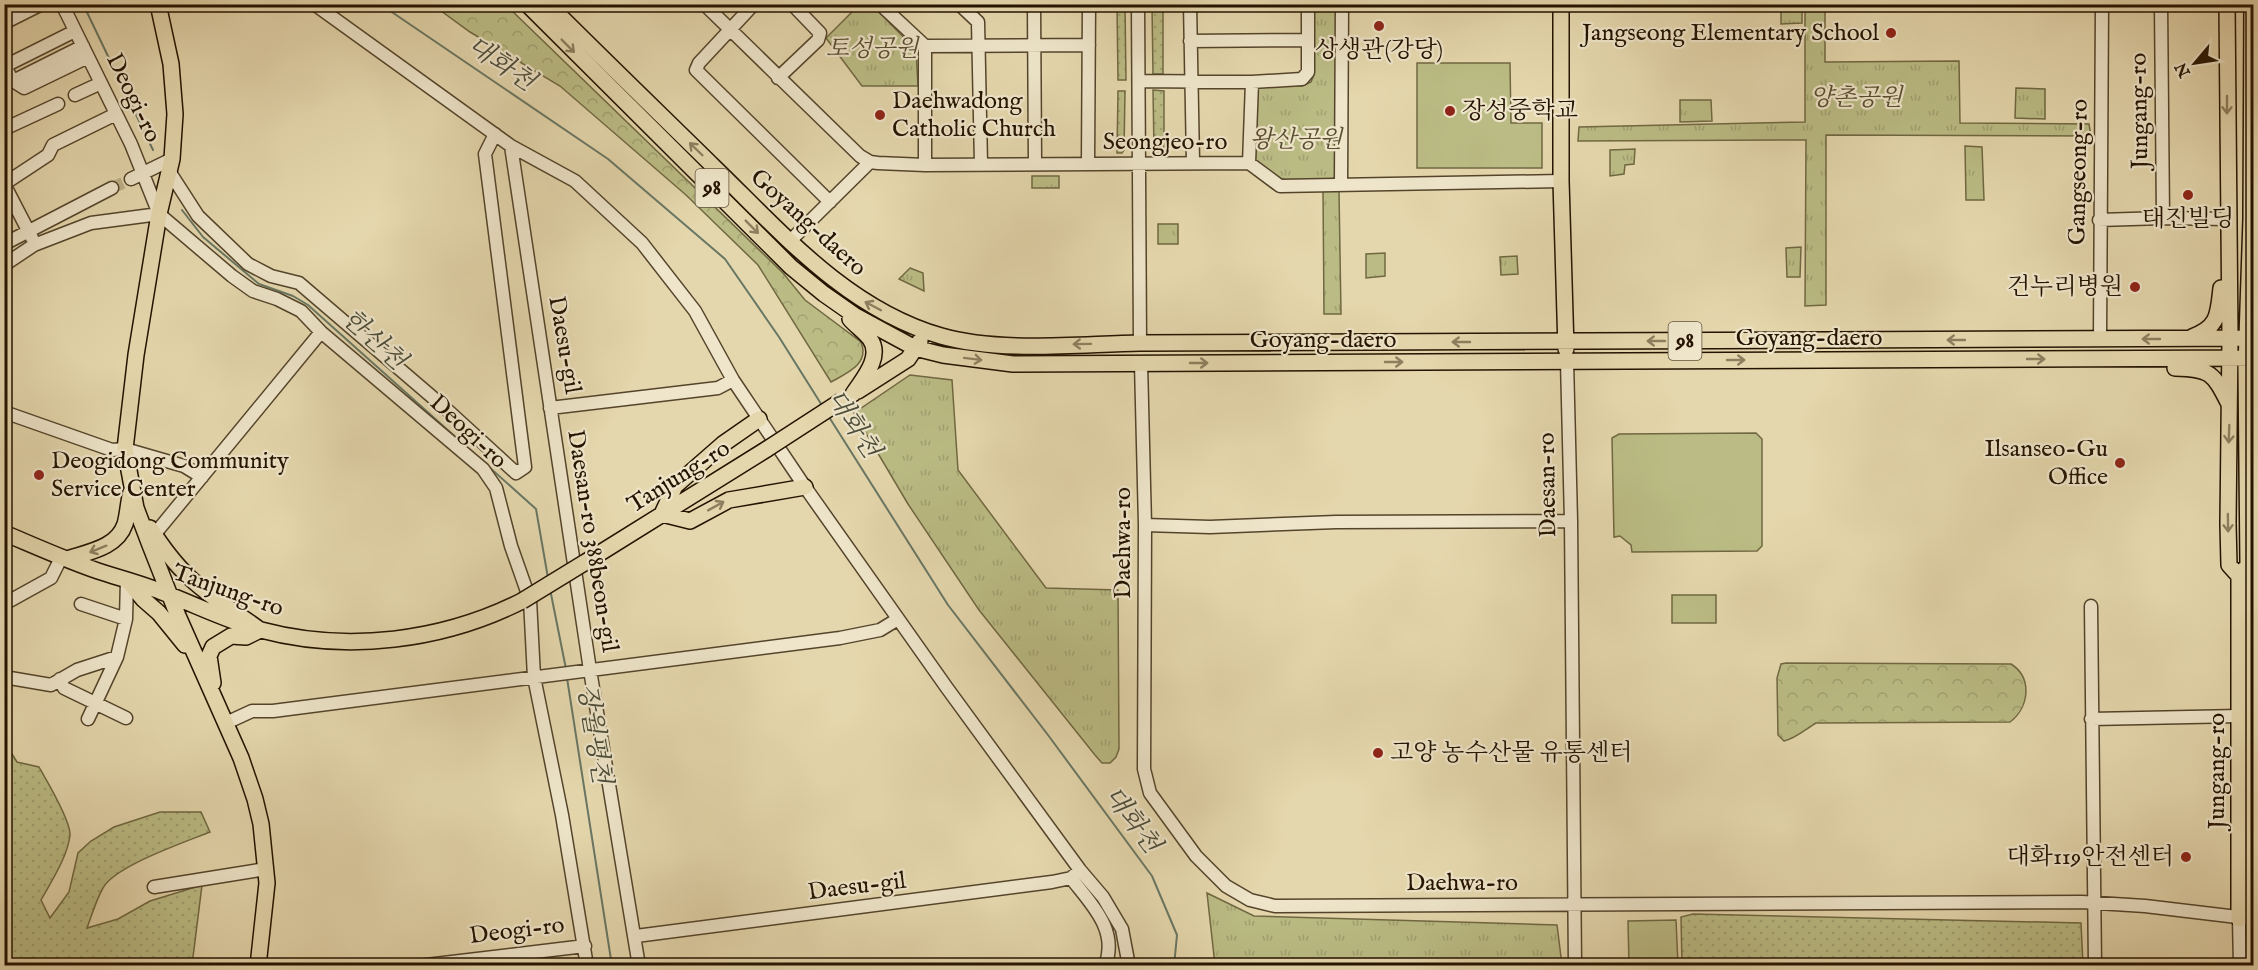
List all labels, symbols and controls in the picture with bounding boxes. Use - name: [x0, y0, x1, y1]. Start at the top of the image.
- place label: Jangseong Elementary School: [1579, 18, 1879, 49]
- marker: 상생관(강당): [1372, 19, 1386, 33]
- marker: Jangseong Elementary School: [1884, 26, 1898, 40]
- water label: 대화천: [461, 29, 543, 100]
- north arrow: [2165, 33, 2225, 93]
- park label: 토성공원: [826, 34, 920, 65]
- place label: 상생관(강당): [1315, 35, 1443, 66]
- one-way arrow: [561, 38, 576, 53]
- street label: Deogi-ro: [98, 48, 168, 148]
- street label: Jungang-ro: [2123, 52, 2157, 173]
- text: N: [2171, 58, 2196, 81]
- park label: 양촌공원: [1810, 83, 1904, 114]
- place label: Daehwadong Catholic Church: [892, 86, 1056, 145]
- one-way arrow: [2221, 94, 2233, 114]
- place label: 장성중학교: [1462, 96, 1578, 127]
- street label: Gangseong-ro: [2062, 99, 2096, 245]
- marker: 장성중학교: [1443, 104, 1457, 118]
- marker: Daehwadong Catholic Church: [873, 108, 887, 122]
- park label: 왕산공원: [1250, 125, 1344, 156]
- street label: Seongjeo-ro: [1103, 127, 1227, 158]
- one-way arrow: [689, 142, 704, 157]
- street label: Goyang-daero: [743, 162, 873, 284]
- road number: 98: [696, 169, 728, 207]
- marker: 태진빌딩: [2181, 188, 2195, 202]
- place label: 태진빌딩: [2142, 204, 2234, 235]
- one-way arrow: [744, 220, 759, 235]
- place label: 건누리병원: [2007, 272, 2123, 303]
- marker: 건누리병원: [2128, 280, 2142, 294]
- street label: Daesu-gil: [540, 294, 588, 397]
- one-way arrow: [865, 300, 883, 311]
- water label: 한산천: [335, 303, 414, 379]
- road number: 98: [1668, 322, 1702, 360]
- street label: Goyang-daero: [1736, 323, 1882, 354]
- street label: Goyang-daero: [1250, 325, 1396, 356]
- one-way arrow: [2141, 333, 2161, 345]
- one-way arrow: [1946, 334, 1966, 346]
- one-way arrow: [1646, 335, 1666, 347]
- one-way arrow: [1451, 336, 1471, 348]
- one-way arrow: [1072, 338, 1092, 350]
- one-way arrow: [962, 353, 982, 364]
- one-way arrow: [2026, 353, 2046, 365]
- one-way arrow: [1726, 354, 1746, 366]
- one-way arrow: [1384, 356, 1404, 368]
- one-way arrow: [1189, 357, 1209, 369]
- water label: 대화천: [819, 383, 888, 466]
- street label: Deogi-ro: [422, 388, 514, 476]
- one-way arrow: [2224, 423, 2235, 443]
- street label: Daesan-ro 388beon-gil: [559, 428, 625, 655]
- street label: Daesan-ro: [1532, 432, 1564, 538]
- street label: Tanjung-ro: [622, 433, 736, 521]
- place label: Ilsanseo-Gu Office: [1984, 434, 2108, 493]
- place label: Deogidong Community Service Center: [51, 446, 289, 505]
- marker: Ilsanseo-Gu Office: [2113, 456, 2127, 470]
- marker: Deogidong Community Service Center: [32, 468, 46, 482]
- street label: Daehwa-ro: [1108, 487, 1139, 599]
- one-way arrow: [707, 500, 725, 511]
- one-way arrow: [2222, 513, 2234, 533]
- one-way arrow: [89, 544, 107, 555]
- street label: Tanjung-ro: [168, 558, 288, 624]
- water label: 장월평천: [570, 682, 618, 788]
- street label: Jungang-ro: [2202, 713, 2233, 832]
- place label: 고양 농수산물 유통센터: [1390, 738, 1632, 769]
- marker: 고양 농수산물 유통센터: [1371, 746, 1385, 760]
- water label: 대화천: [1096, 780, 1169, 862]
- place label: 대화119안전센터: [2007, 842, 2174, 873]
- marker: 대화119안전센터: [2179, 850, 2193, 864]
- street label: Daesu-gil: [806, 866, 908, 908]
- street label: Daehwa-ro: [1406, 868, 1518, 899]
- street label: Deogi-ro: [468, 910, 566, 952]

